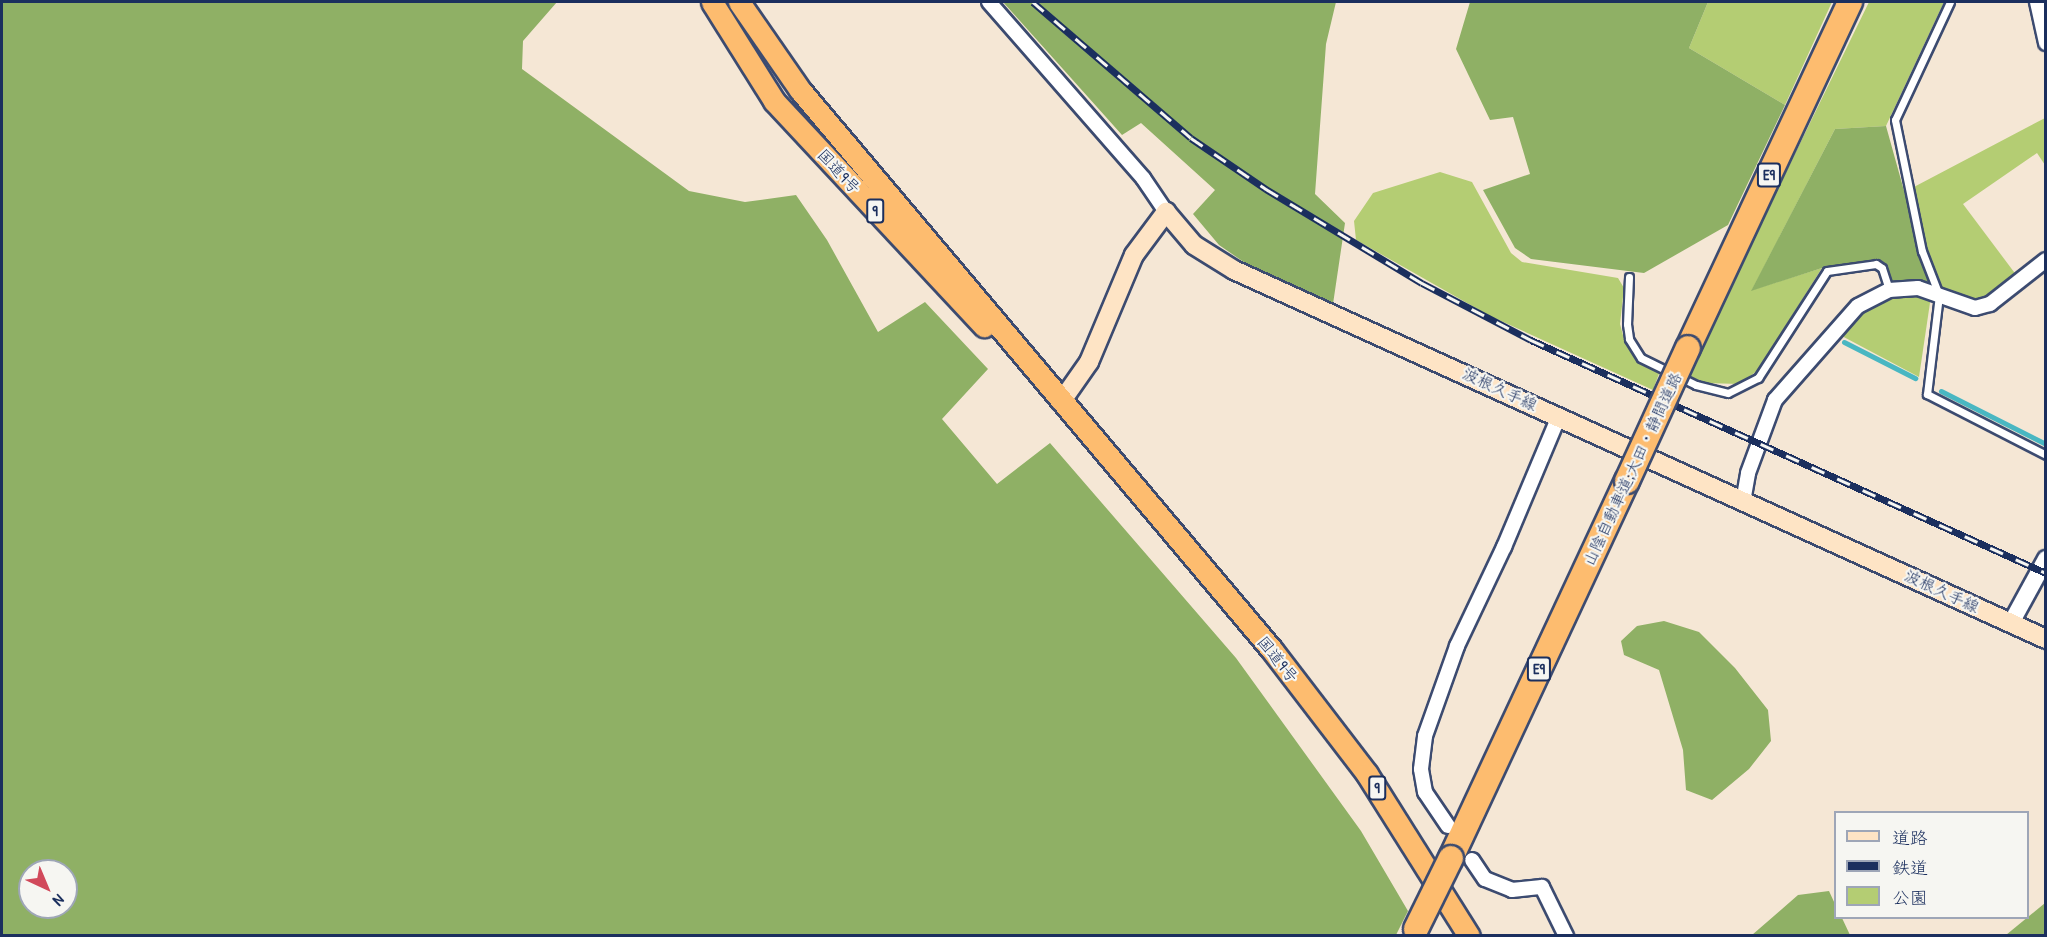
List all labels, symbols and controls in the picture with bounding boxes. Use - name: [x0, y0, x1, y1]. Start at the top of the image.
- street label: 国道9号: [814, 145, 864, 197]
- road number: E9: [1756, 163, 1782, 187]
- road number: 9: [866, 199, 884, 223]
- street label: 波根久手線: [1460, 363, 1540, 415]
- street label: 山陰自動車道;大田・静間道路: [1579, 369, 1685, 569]
- street label: 波根久手線: [1902, 565, 1982, 617]
- street label: 国道9号: [1254, 632, 1302, 686]
- road number: E9: [1526, 657, 1552, 681]
- road number: 9: [1368, 776, 1386, 800]
- legend: [1834, 811, 2029, 919]
- text: 道路: [1892, 825, 1928, 850]
- text: 鉄道: [1892, 855, 1928, 880]
- north arrow: [18, 859, 78, 919]
- text: 公園: [1892, 885, 1928, 910]
- text: N: [48, 890, 70, 911]

